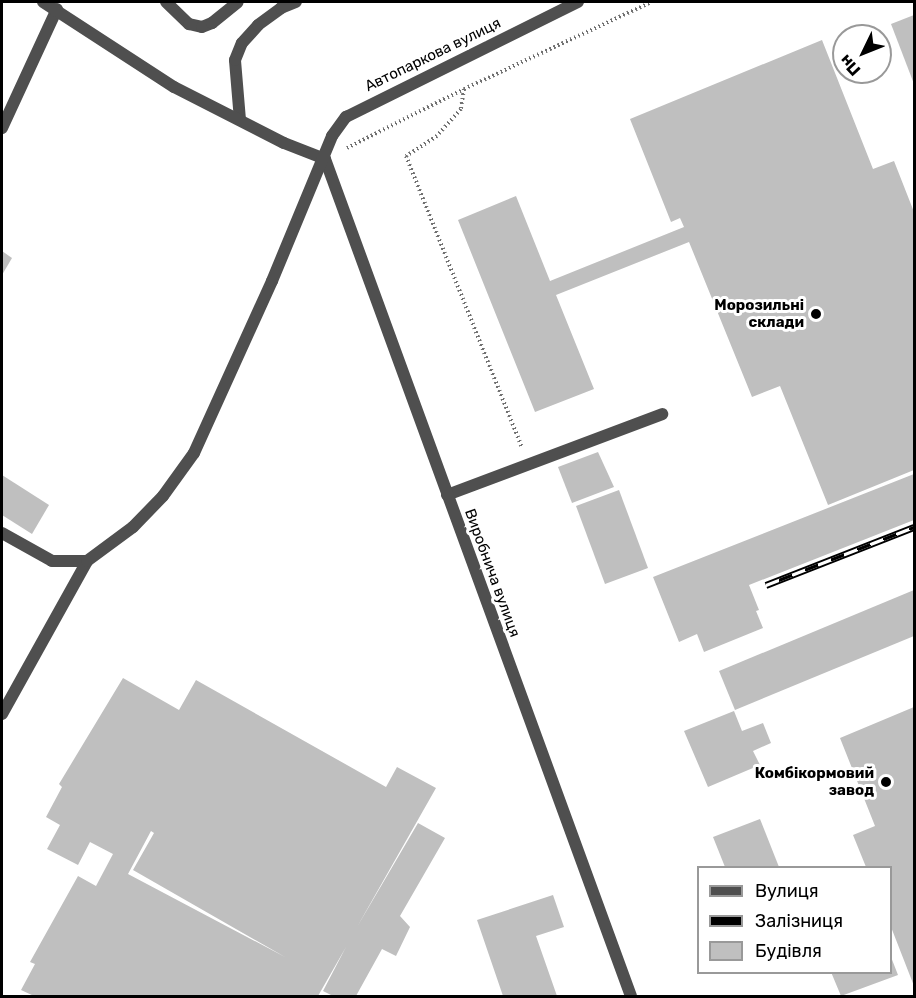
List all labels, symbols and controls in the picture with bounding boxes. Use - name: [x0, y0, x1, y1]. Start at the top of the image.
- street label: Автопаркова вулиця: [362, 14, 504, 96]
- north arrow: [832, 24, 892, 84]
- text: Пн: [835, 51, 864, 80]
- place label: Морозильні склади: [714, 296, 804, 331]
- marker: Морозильні склади: [809, 307, 823, 321]
- street label: Виробнича вулиця: [460, 506, 524, 640]
- place label: Комбікормовий завод: [755, 764, 874, 799]
- marker: Комбікормовий завод: [879, 775, 893, 789]
- legend: [697, 866, 892, 974]
- text: Вулиця: [755, 880, 819, 902]
- text: Залізниця: [755, 910, 843, 932]
- text: Будівля: [755, 940, 822, 962]

